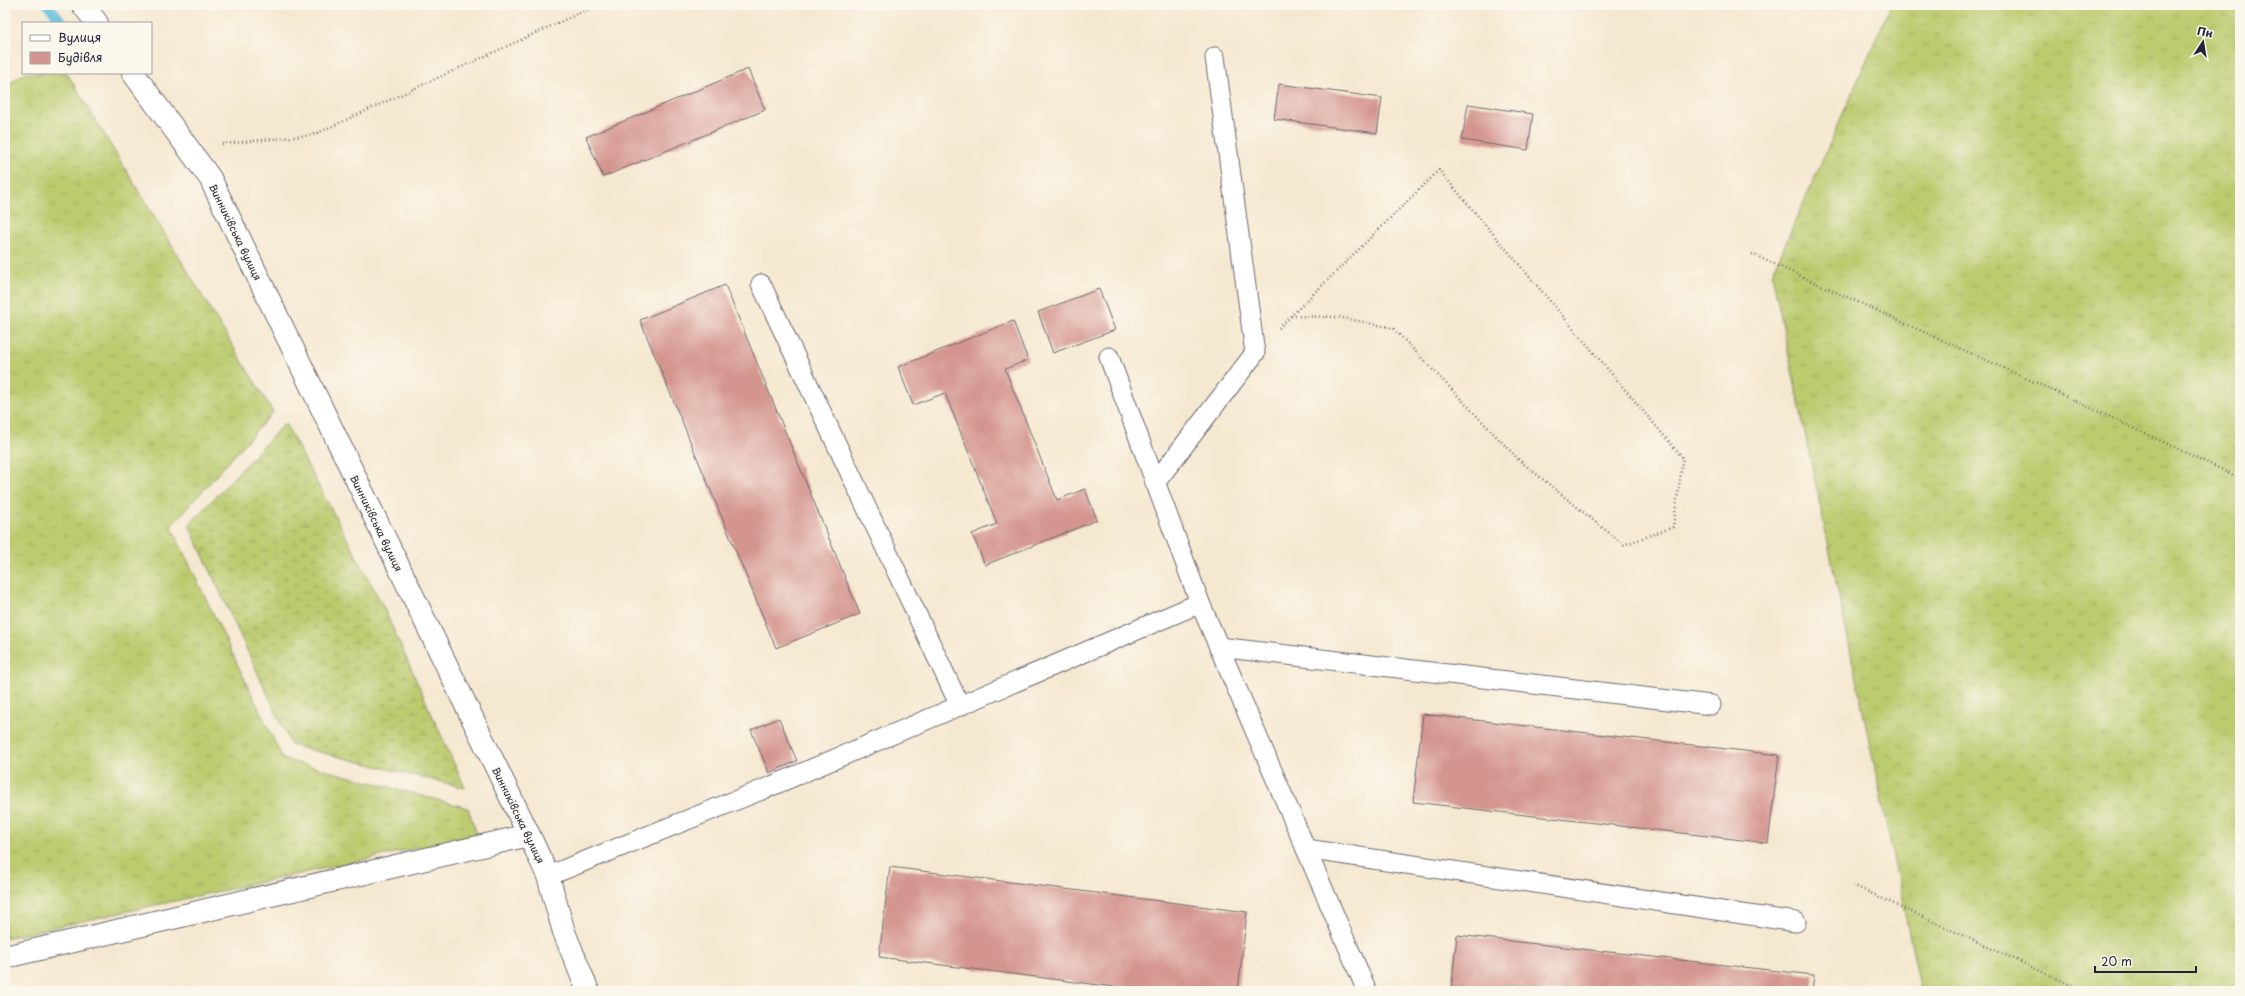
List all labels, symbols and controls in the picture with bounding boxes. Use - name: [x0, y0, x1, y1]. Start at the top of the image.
- legend: [22, 22, 152, 74]
- north arrow: [2183, 22, 2223, 62]
- text: Пн: [2196, 22, 2215, 42]
- text: Вулиця: [58, 28, 101, 46]
- text: Будівля: [58, 48, 103, 66]
- street label: Винниківська вулиця: [206, 181, 266, 283]
- street label: Винниківська вулиця: [347, 472, 407, 574]
- street label: Винниківська вулиця: [489, 764, 549, 866]
- scale bar: [2095, 948, 2196, 974]
- text: 20 m: [2101, 952, 2132, 970]

